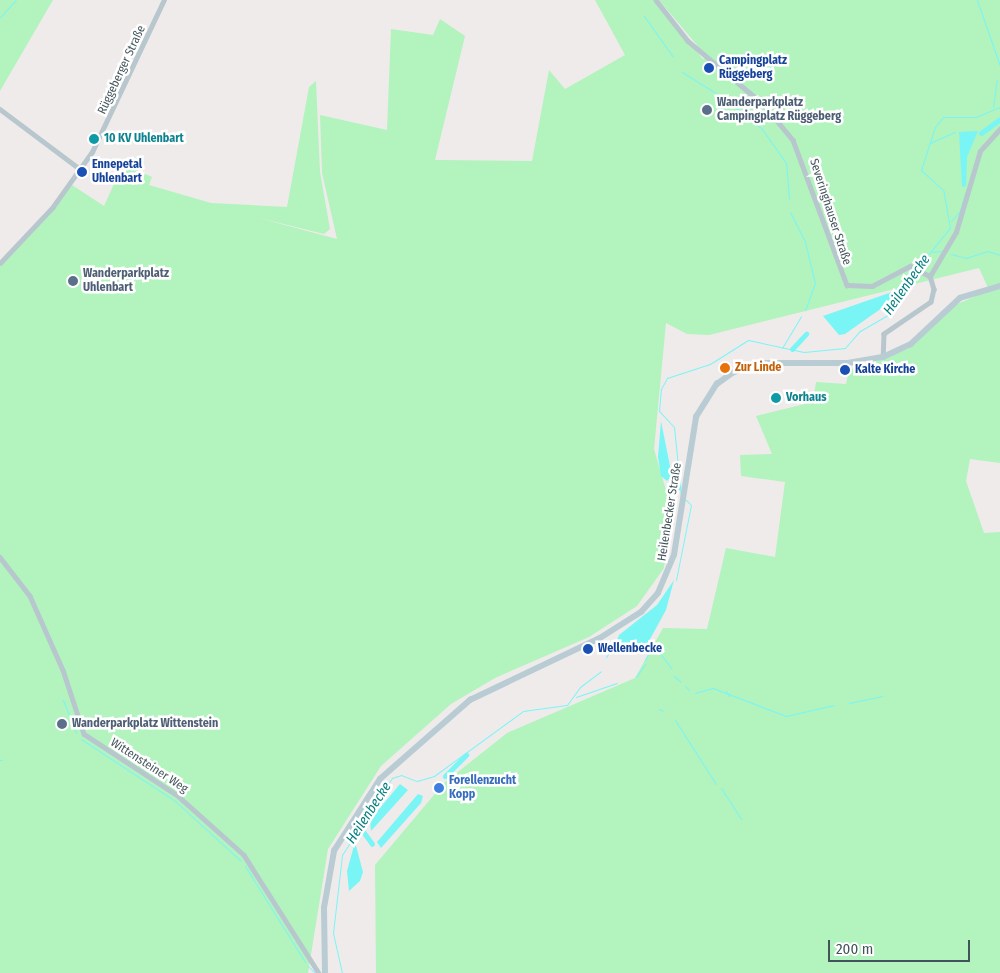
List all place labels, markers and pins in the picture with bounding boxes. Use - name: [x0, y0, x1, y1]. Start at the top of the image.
- place label: Campingplatz Rüggeberg: [719, 54, 787, 82]
- marker: Campingplatz Rüggeberg: [703, 62, 715, 74]
- place label: Wanderparkplatz Campingplatz Rüggeberg: [717, 96, 841, 124]
- marker: Wanderparkplatz Campingplatz Rüggeberg: [701, 104, 713, 116]
- place label: 10 KV Uhlenbart: [104, 132, 184, 146]
- marker: 10 KV Uhlenbart: [88, 133, 100, 145]
- place label: Ennepetal Uhlenbart: [92, 158, 142, 186]
- marker: Ennepetal Uhlenbart: [76, 166, 88, 178]
- place label: Wanderparkplatz Uhlenbart: [83, 267, 169, 295]
- marker: Wanderparkplatz Uhlenbart: [67, 275, 79, 287]
- place label: Zur Linde: [735, 361, 781, 375]
- marker: Zur Linde: [719, 362, 731, 374]
- place label: Kalte Kirche: [855, 363, 915, 377]
- marker: Kalte Kirche: [839, 364, 851, 376]
- place label: Vorhaus: [786, 391, 827, 405]
- marker: Vorhaus: [770, 392, 782, 404]
- place label: Wellenbecke: [598, 642, 662, 656]
- marker: Wellenbecke: [582, 643, 594, 655]
- place label: Wanderparkplatz Wittenstein: [72, 717, 218, 731]
- marker: Wanderparkplatz Wittenstein: [56, 718, 68, 730]
- place label: Forellenzucht Kopp: [449, 774, 516, 802]
- marker: Forellenzucht Kopp: [433, 782, 445, 794]

